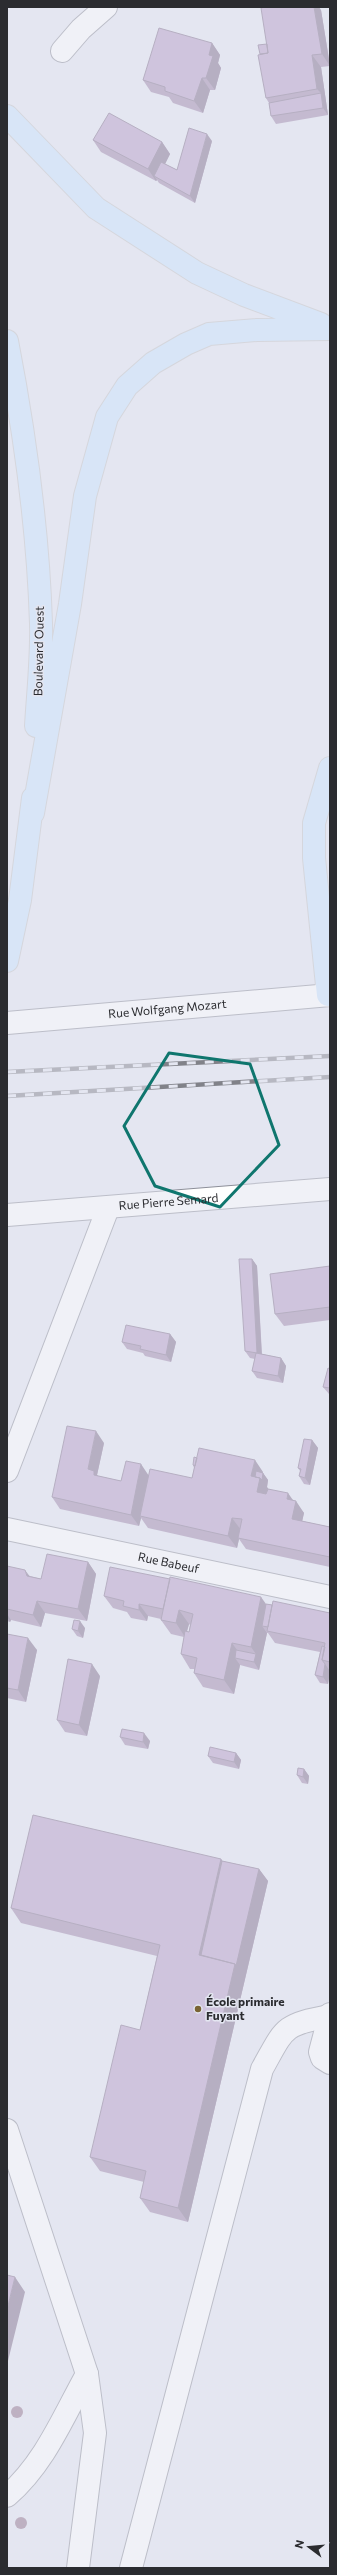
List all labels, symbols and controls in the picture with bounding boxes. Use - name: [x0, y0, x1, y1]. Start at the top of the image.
- street label: Boulevard Ouest: [30, 606, 46, 696]
- street label: Rue Wolfgang Mozart: [108, 996, 227, 1020]
- street label: Rue Pierre Semard: [118, 1190, 219, 1212]
- street label: Rue Babeuf: [137, 1549, 201, 1575]
- place label: École primaire Fuyant: [206, 1994, 285, 2022]
- marker: École primaire Fuyant: [193, 2004, 203, 2014]
- north arrow: [289, 2527, 329, 2567]
- text: N: [292, 2538, 306, 2550]

